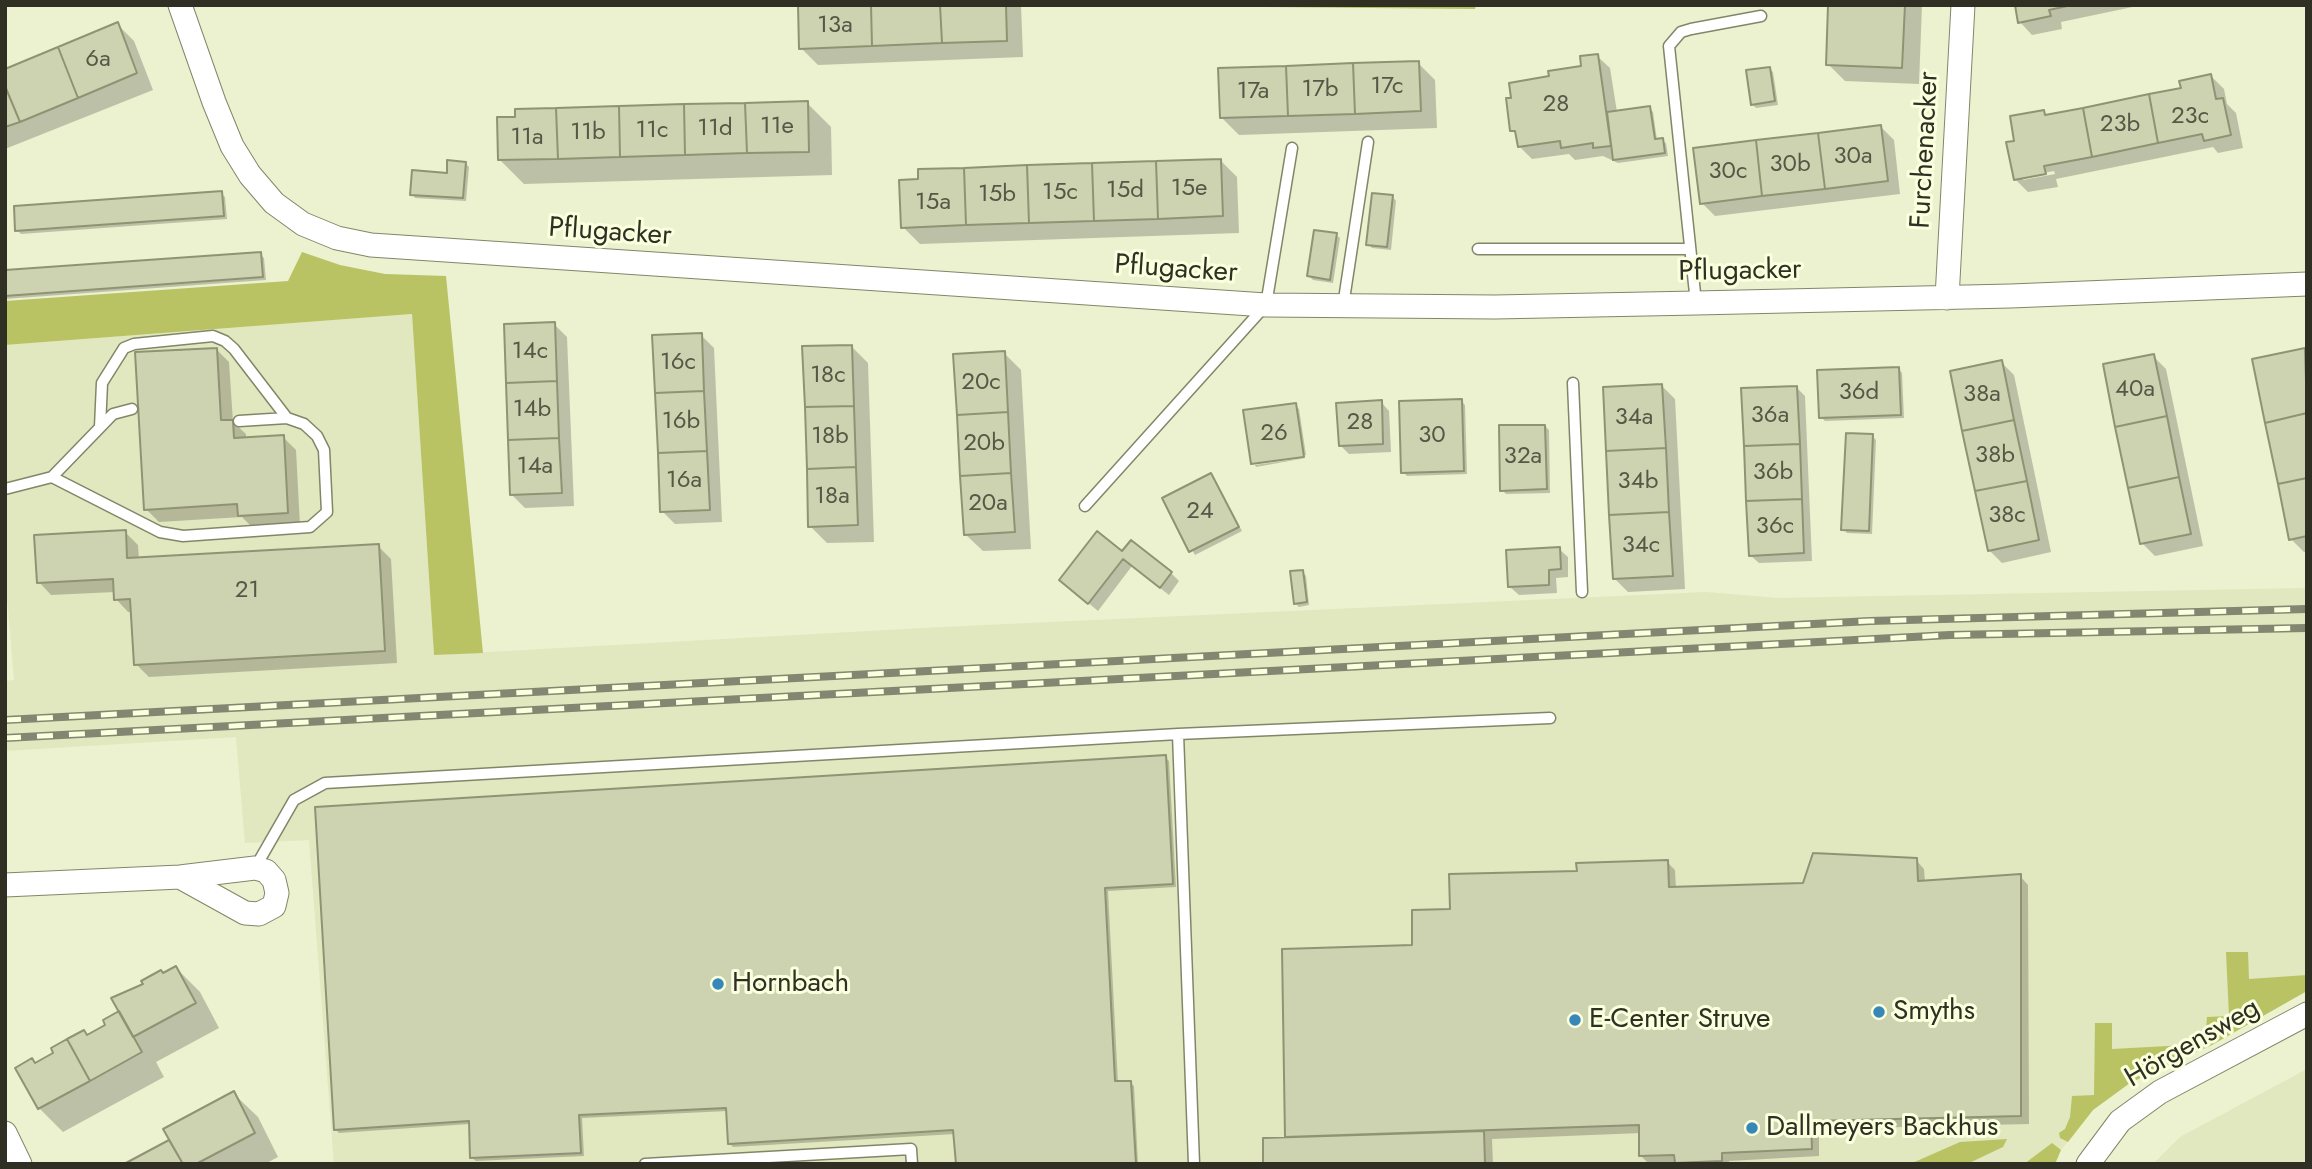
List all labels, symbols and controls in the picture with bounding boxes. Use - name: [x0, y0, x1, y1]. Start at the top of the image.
- house number: 13a: [817, 12, 853, 40]
- house number: 6a: [85, 46, 111, 74]
- street label: Furchenacker: [1905, 71, 1947, 229]
- house number: 17c: [1371, 73, 1403, 101]
- house number: 17b: [1301, 76, 1339, 104]
- house number: 17a: [1237, 78, 1269, 106]
- house number: 28: [1543, 91, 1569, 119]
- house number: 23c: [2171, 103, 2209, 131]
- house number: 23b: [2100, 111, 2140, 139]
- house number: 11e: [760, 113, 794, 141]
- house number: 11d: [697, 115, 733, 143]
- house number: 11c: [635, 117, 669, 145]
- house number: 11b: [570, 119, 606, 147]
- house number: 11a: [510, 124, 544, 152]
- house number: 30a: [1833, 143, 1873, 171]
- house number: 30b: [1769, 151, 1811, 179]
- house number: 30c: [1709, 158, 1747, 186]
- house number: 15e: [1171, 175, 1207, 203]
- house number: 15d: [1106, 177, 1144, 205]
- house number: 15c: [1042, 179, 1078, 207]
- house number: 15b: [978, 181, 1016, 209]
- house number: 15a: [915, 189, 951, 217]
- street label: Pflugacker: [547, 212, 673, 254]
- street label: Pflugacker: [1113, 249, 1239, 291]
- street label: Pflugacker: [1678, 254, 1802, 290]
- house number: 14c: [512, 338, 548, 366]
- house number: 16c: [660, 349, 696, 377]
- house number: 18c: [810, 362, 846, 390]
- house number: 20c: [961, 369, 1001, 397]
- house number: 40a: [2115, 376, 2155, 404]
- house number: 36d: [1839, 379, 1879, 407]
- house number: 38a: [1963, 381, 2001, 409]
- house number: 14b: [513, 396, 551, 424]
- house number: 36a: [1751, 402, 1789, 430]
- house number: 34a: [1615, 404, 1653, 432]
- house number: 16b: [662, 408, 700, 436]
- house number: 28: [1347, 409, 1373, 437]
- house number: 26: [1260, 420, 1288, 448]
- house number: 30: [1418, 422, 1446, 450]
- house number: 18b: [811, 423, 849, 451]
- house number: 20b: [963, 430, 1005, 458]
- house number: 38b: [1975, 442, 2015, 470]
- house number: 32a: [1504, 443, 1542, 471]
- house number: 14a: [517, 453, 553, 481]
- house number: 36b: [1753, 459, 1793, 487]
- house number: 16a: [666, 467, 702, 495]
- house number: 34b: [1618, 468, 1658, 496]
- house number: 18a: [814, 483, 850, 511]
- house number: 20a: [968, 490, 1008, 518]
- house number: 24: [1186, 498, 1214, 526]
- house number: 38c: [1988, 502, 2026, 530]
- house number: 36c: [1756, 513, 1794, 541]
- house number: 34c: [1622, 532, 1660, 560]
- house number: 21: [235, 577, 259, 605]
- place label: Hornbach: [732, 967, 849, 1001]
- marker: Hornbach: [710, 976, 726, 992]
- street label: Hörgensweg: [2120, 992, 2266, 1096]
- place label: Smyths: [1893, 995, 1975, 1029]
- place label: E-Center Struve: [1589, 1003, 1770, 1037]
- marker: Smyths: [1871, 1004, 1887, 1020]
- marker: E-Center Struve: [1567, 1012, 1583, 1028]
- place label: Dallmeyers Backhus: [1766, 1111, 1998, 1145]
- marker: Dallmeyers Backhus: [1744, 1120, 1760, 1136]

